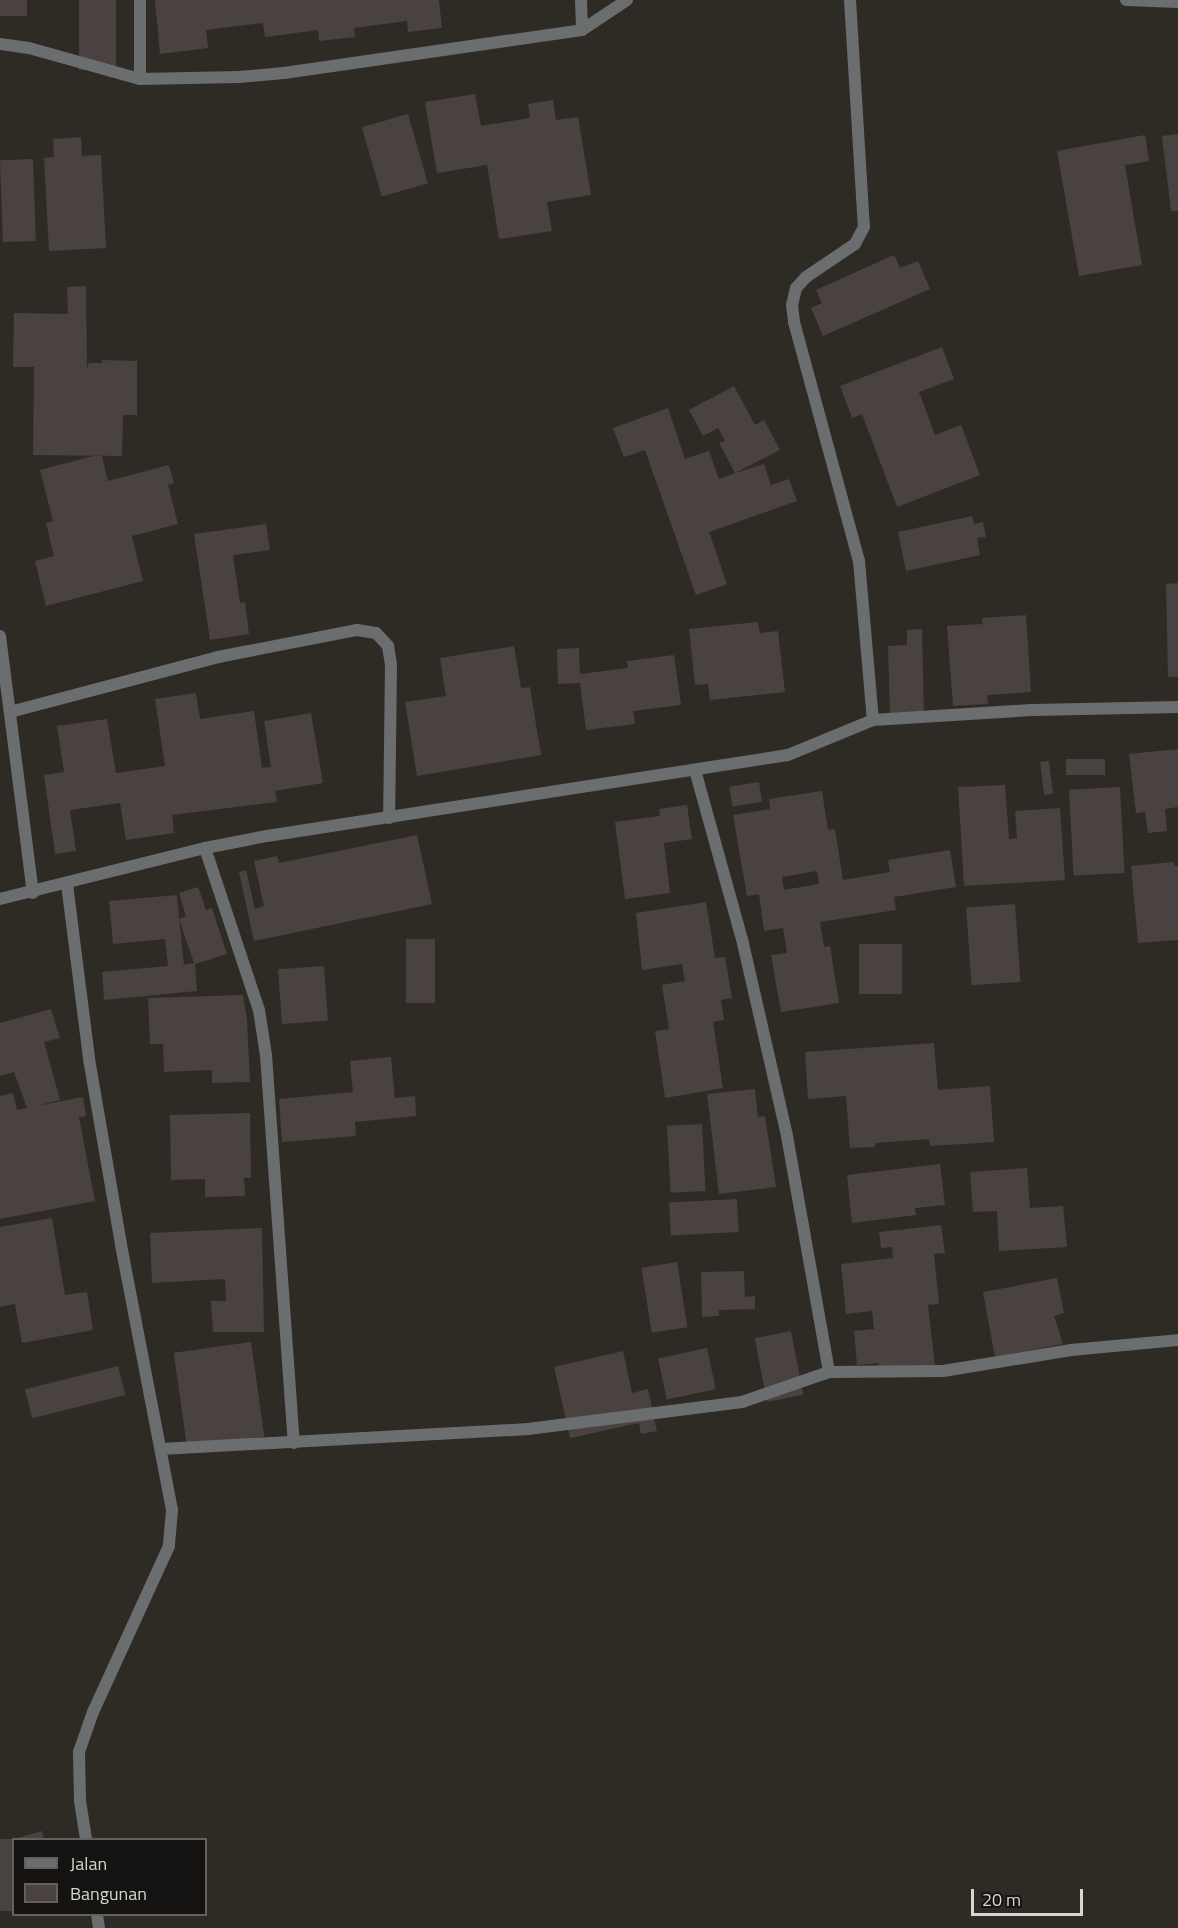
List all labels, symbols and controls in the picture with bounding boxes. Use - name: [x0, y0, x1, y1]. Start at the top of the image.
- legend: [12, 1838, 207, 1916]
- text: Jalan: [70, 1850, 107, 1877]
- scale bar: [974, 1877, 1086, 1915]
- text: Bangunan: [70, 1880, 147, 1907]
- text: 20 m: [982, 1886, 1021, 1913]

